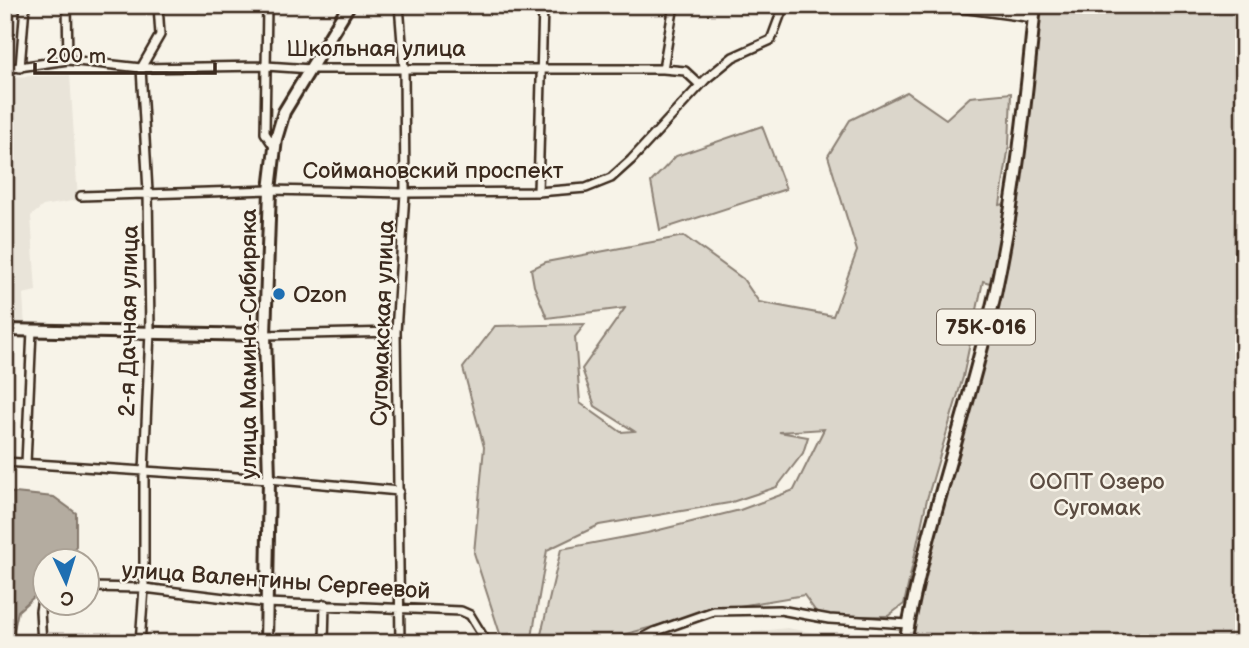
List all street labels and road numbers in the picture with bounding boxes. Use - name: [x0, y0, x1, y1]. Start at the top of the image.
- street label: Школьная улица: [286, 35, 466, 63]
- street label: Соймановский проспект: [303, 157, 564, 185]
- street label: улица Мамина-Сибиряка: [235, 208, 263, 479]
- street label: Сугомакская улица: [365, 219, 401, 427]
- street label: 2-я Дачная улица: [113, 224, 145, 417]
- road number: 75К-016: [937, 310, 1035, 344]
- street label: улица Валентины Сергеевой: [121, 556, 431, 606]

